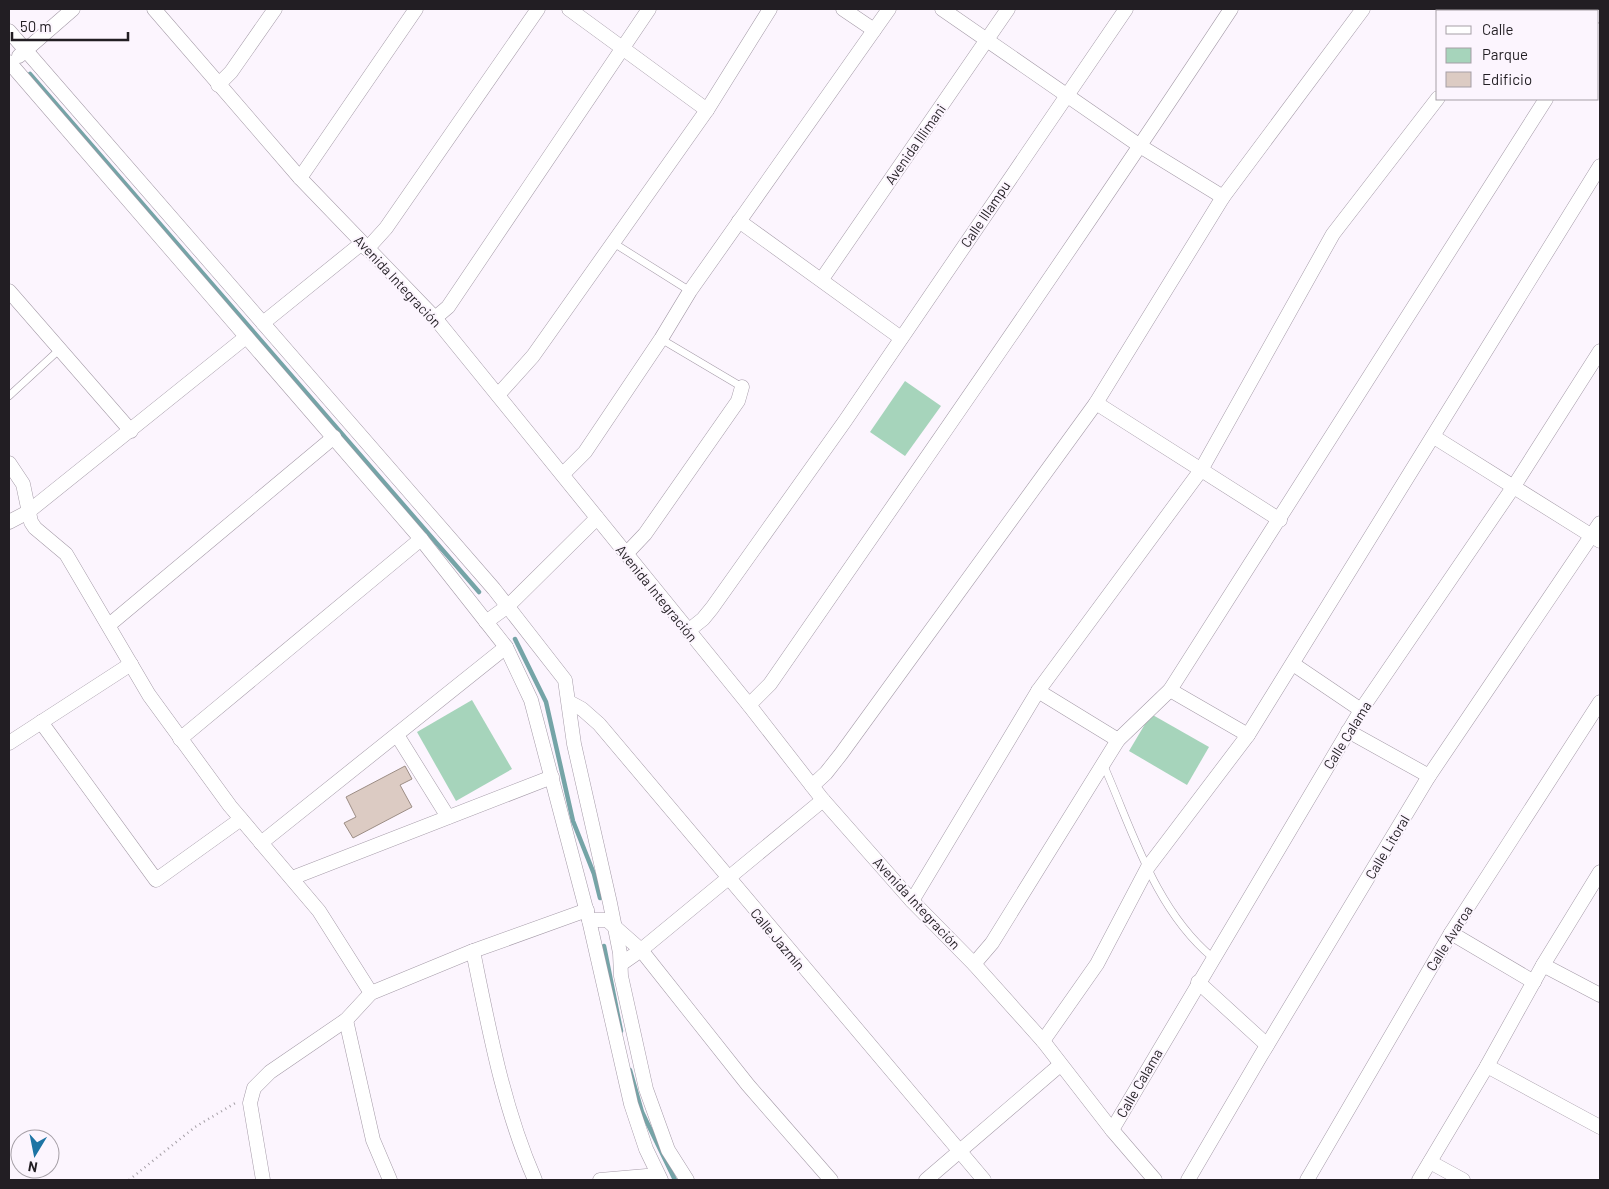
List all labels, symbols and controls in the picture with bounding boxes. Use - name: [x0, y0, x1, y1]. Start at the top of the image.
- scale bar: [12, 10, 129, 42]
- legend: [1436, 10, 1599, 100]
- text: 50 m: [20, 17, 52, 35]
- text: Calle: [1482, 20, 1514, 38]
- text: Parque: [1482, 45, 1528, 63]
- text: Edificio: [1482, 70, 1532, 88]
- street label: Avenida Illimani: [881, 101, 949, 187]
- street label: Calle Illampu: [957, 178, 1013, 250]
- street label: Avenida Integración: [351, 231, 445, 331]
- street label: Avenida Integración: [613, 541, 701, 645]
- street label: Calle Calama: [1319, 698, 1375, 772]
- street label: Calle Litoral: [1361, 812, 1413, 882]
- street label: Avenida Integración: [870, 853, 964, 953]
- street label: Calle Avaroa: [1422, 902, 1476, 974]
- street label: Calle Jazmín: [747, 904, 809, 974]
- street label: Calle Calama: [1112, 1045, 1166, 1121]
- north arrow: [10, 1129, 60, 1179]
- text: N: [27, 1158, 39, 1176]

